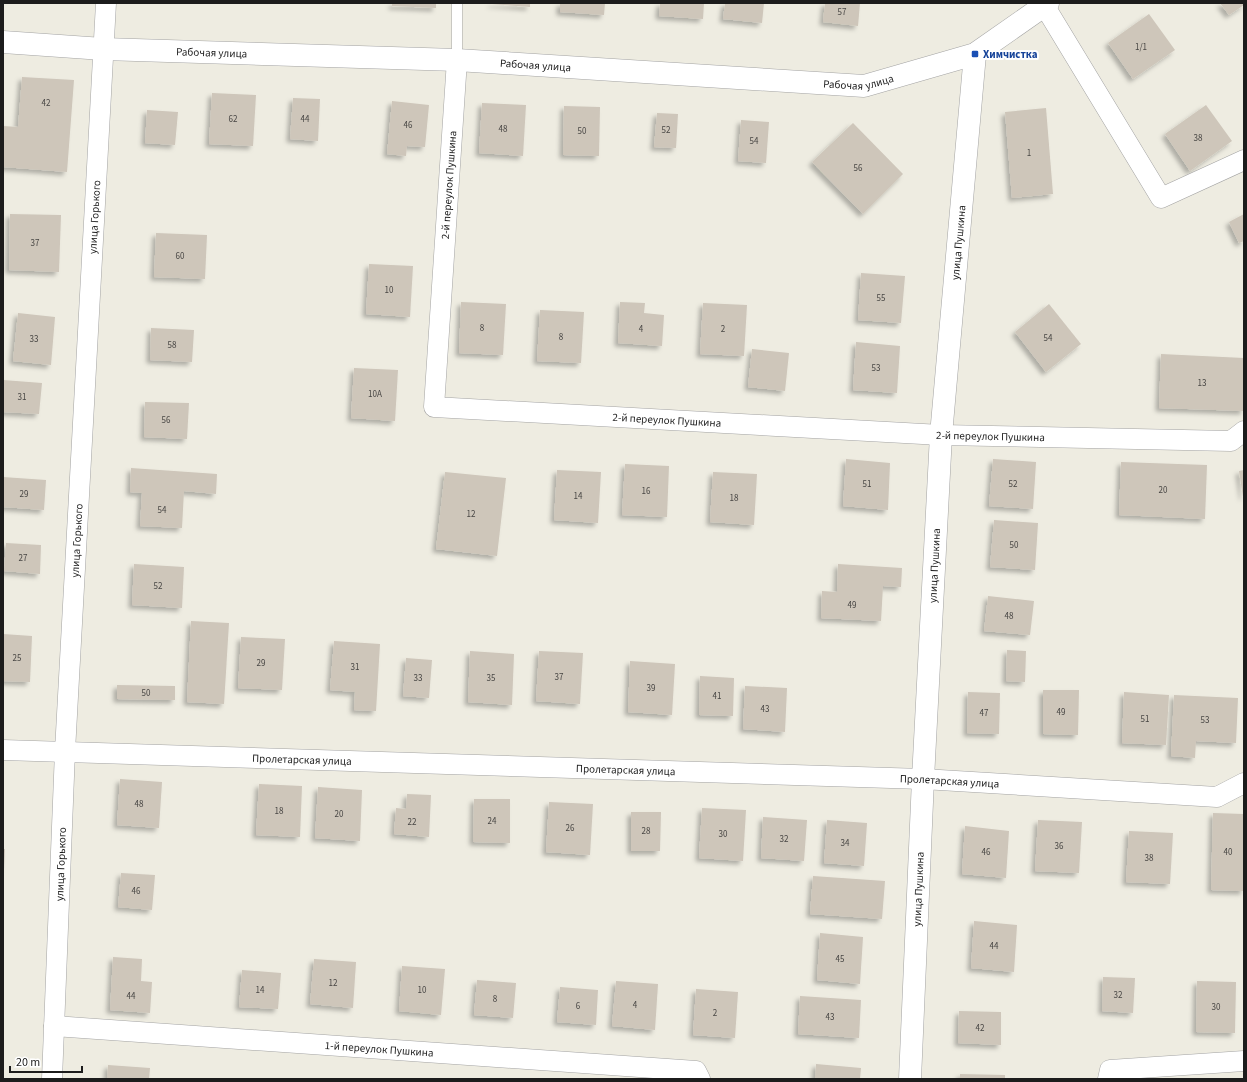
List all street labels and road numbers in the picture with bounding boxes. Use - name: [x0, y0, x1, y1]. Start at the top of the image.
- street label: Рабочая улица: [176, 44, 248, 61]
- street label: Рабочая улица: [499, 55, 571, 75]
- street label: Рабочая улица: [823, 70, 895, 93]
- street label: 2-й переулок Пушкина: [438, 130, 460, 240]
- street label: улица Горького: [85, 180, 104, 254]
- street label: улица Пушкина: [947, 205, 969, 281]
- street label: 2-й переулок Пушкина: [612, 409, 722, 430]
- street label: 2-й переулок Пушкина: [936, 427, 1045, 445]
- street label: улица Горького: [67, 503, 86, 578]
- street label: улица Пушкина: [925, 528, 944, 603]
- street label: Пролетарская улица: [252, 750, 352, 768]
- street label: Пролетарская улица: [576, 761, 676, 779]
- street label: Пролетарская улица: [900, 771, 1000, 791]
- street label: улица Горького: [52, 827, 69, 902]
- street label: улица Пушкина: [909, 851, 927, 927]
- street label: 1-й переулок Пушкина: [324, 1038, 434, 1060]

